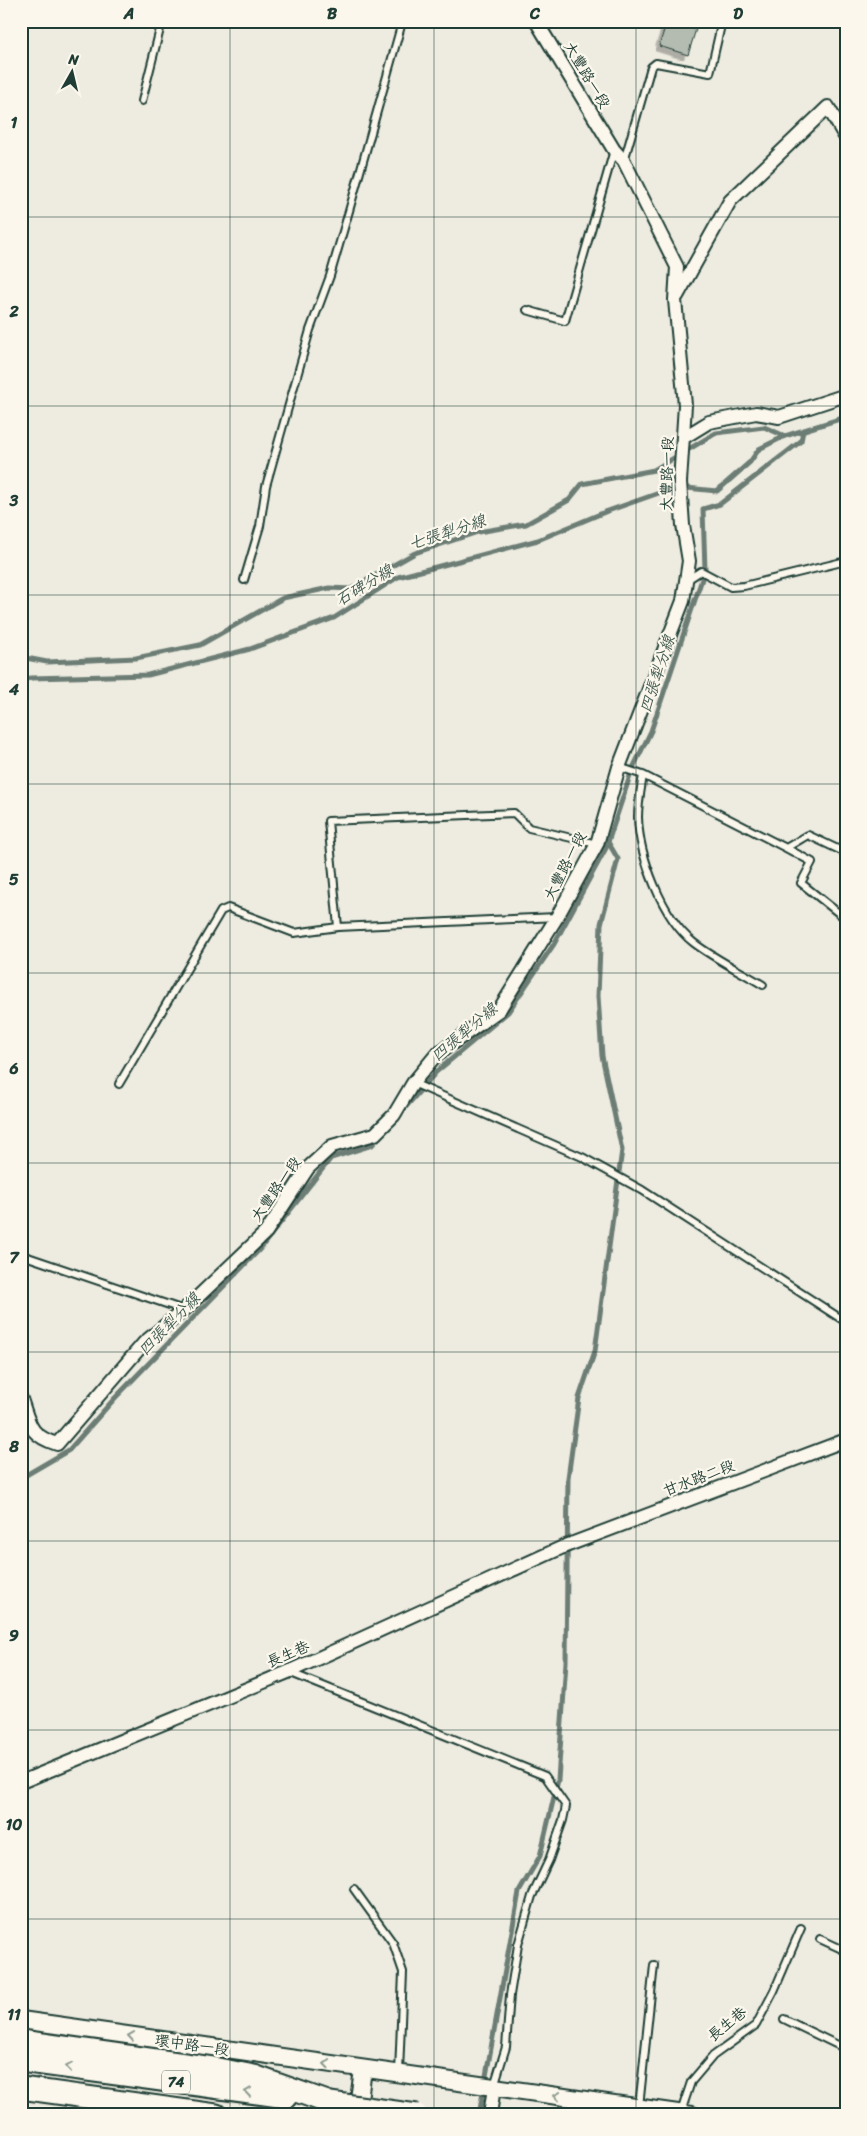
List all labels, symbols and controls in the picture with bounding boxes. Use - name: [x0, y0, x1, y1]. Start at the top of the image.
- text: A: [123, 0, 134, 28]
- text: B: [327, 0, 338, 28]
- text: C: [529, 0, 541, 28]
- text: D: [733, 0, 743, 28]
- street label: 大豐路一段: [557, 36, 617, 114]
- text: N: [66, 46, 81, 73]
- north arrow: [48, 48, 98, 98]
- text: 1: [11, 108, 18, 137]
- text: 2: [8, 297, 19, 326]
- street label: 大豐路一段: [653, 436, 681, 512]
- text: 3: [9, 486, 19, 515]
- water label: 七張犁分線: [404, 506, 490, 558]
- water label: 石碑分線: [329, 556, 400, 614]
- water label: 四張犁分線: [631, 631, 683, 717]
- text: 4: [8, 675, 19, 704]
- street label: 大豐路一段: [536, 827, 594, 905]
- text: 5: [9, 865, 19, 894]
- water label: 四張犁分線: [424, 995, 505, 1069]
- text: 6: [8, 1054, 19, 1083]
- street label: 大豐路一段: [244, 1151, 308, 1227]
- text: 7: [9, 1243, 20, 1272]
- water label: 四張犁分線: [131, 1284, 208, 1363]
- text: 8: [8, 1432, 19, 1461]
- street label: 甘水路二段: [659, 1452, 739, 1504]
- text: 9: [9, 1621, 19, 1650]
- street label: 長生巷: [262, 1633, 314, 1675]
- text: 10: [6, 1810, 22, 1839]
- text: 11: [7, 2000, 21, 2029]
- street label: 長生巷: [701, 2000, 753, 2048]
- street label: 環中路一段: [153, 2027, 231, 2063]
- one-way arrow: [127, 2031, 135, 2042]
- one-way arrow: [323, 2059, 331, 2069]
- one-way arrow: [65, 2062, 73, 2073]
- road number: 74: [162, 2070, 190, 2094]
- one-way arrow: [243, 2087, 252, 2097]
- one-way arrow: [553, 2091, 561, 2102]

